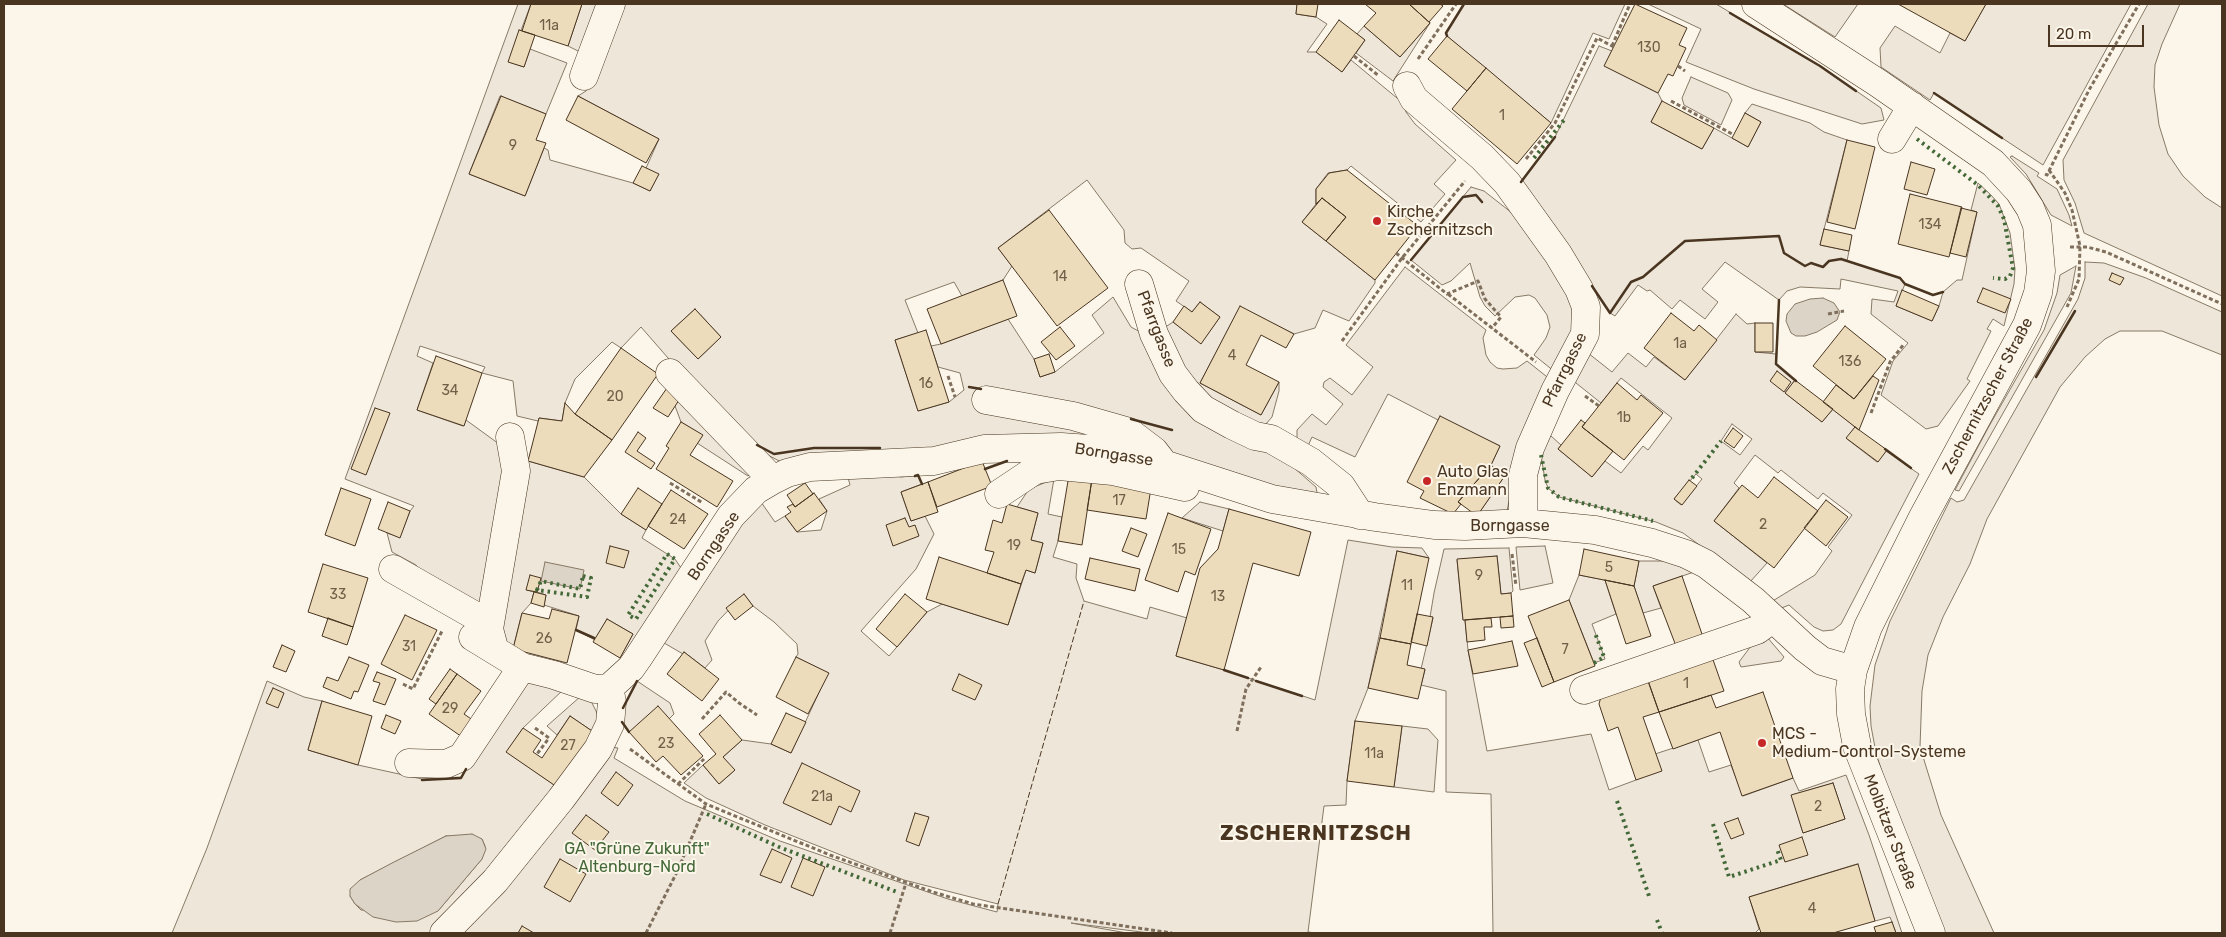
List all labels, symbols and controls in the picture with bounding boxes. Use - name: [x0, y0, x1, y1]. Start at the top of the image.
- scale bar: [2051, 15, 2147, 47]
- house number: 11a: [539, 18, 559, 34]
- text: 20 m: [2056, 25, 2091, 43]
- house number: 130: [1637, 40, 1661, 56]
- house number: 1: [1499, 108, 1505, 124]
- house number: 9: [509, 138, 517, 154]
- place label: Kirche Zschernitzsch: [1387, 202, 1493, 240]
- marker: Kirche Zschernitzsch: [1371, 215, 1383, 227]
- house number: 134: [1918, 217, 1942, 233]
- house number: 14: [1053, 269, 1067, 285]
- street label: Pfarrgasse: [1133, 288, 1179, 370]
- street label: Zschernitzscher Straße: [1939, 315, 2037, 477]
- street label: Pfarrgasse: [1539, 329, 1591, 411]
- house number: 1a: [1673, 336, 1687, 352]
- house number: 4: [1228, 348, 1236, 364]
- house number: 136: [1839, 354, 1861, 370]
- house number: 16: [919, 376, 933, 392]
- house number: 34: [441, 383, 459, 399]
- house number: 20: [606, 389, 624, 405]
- house number: 1b: [1617, 410, 1631, 426]
- street label: Borngasse: [1073, 439, 1155, 471]
- place label: Auto Glas Enzmann: [1437, 462, 1508, 500]
- marker: Auto Glas Enzmann: [1421, 475, 1433, 487]
- house number: 17: [1112, 493, 1126, 509]
- street label: Borngasse: [684, 508, 744, 584]
- house number: 24: [670, 512, 686, 528]
- street label: Borngasse: [1470, 516, 1550, 536]
- house number: 2: [1759, 517, 1767, 533]
- house number: 19: [1007, 538, 1021, 554]
- house number: 15: [1172, 542, 1186, 558]
- house number: 5: [1605, 560, 1613, 576]
- house number: 9: [1475, 568, 1483, 584]
- house number: 11: [1401, 578, 1413, 594]
- house number: 33: [330, 587, 346, 603]
- house number: 13: [1211, 589, 1225, 605]
- house number: 26: [536, 631, 552, 647]
- house number: 31: [402, 639, 416, 655]
- house number: 7: [1561, 642, 1569, 658]
- house number: 1: [1683, 676, 1689, 692]
- house number: 29: [442, 701, 458, 717]
- place label: MCS - Medium-Control-Systeme: [1772, 724, 1966, 762]
- house number: 23: [658, 736, 674, 752]
- marker: MCS - Medium-Control-Systeme: [1756, 737, 1768, 749]
- house number: 27: [560, 738, 576, 754]
- house number: 11a: [1364, 746, 1384, 762]
- street label: Molbitzer Straße: [1859, 772, 1921, 892]
- house number: 21a: [811, 789, 833, 805]
- house number: 2: [1814, 799, 1822, 815]
- district label: ZSCHERNITZSCH: [1218, 821, 1414, 847]
- park label: GA "Grüne Zukunft" Altenburg-Nord: [564, 839, 710, 877]
- house number: 4: [1808, 901, 1816, 917]

